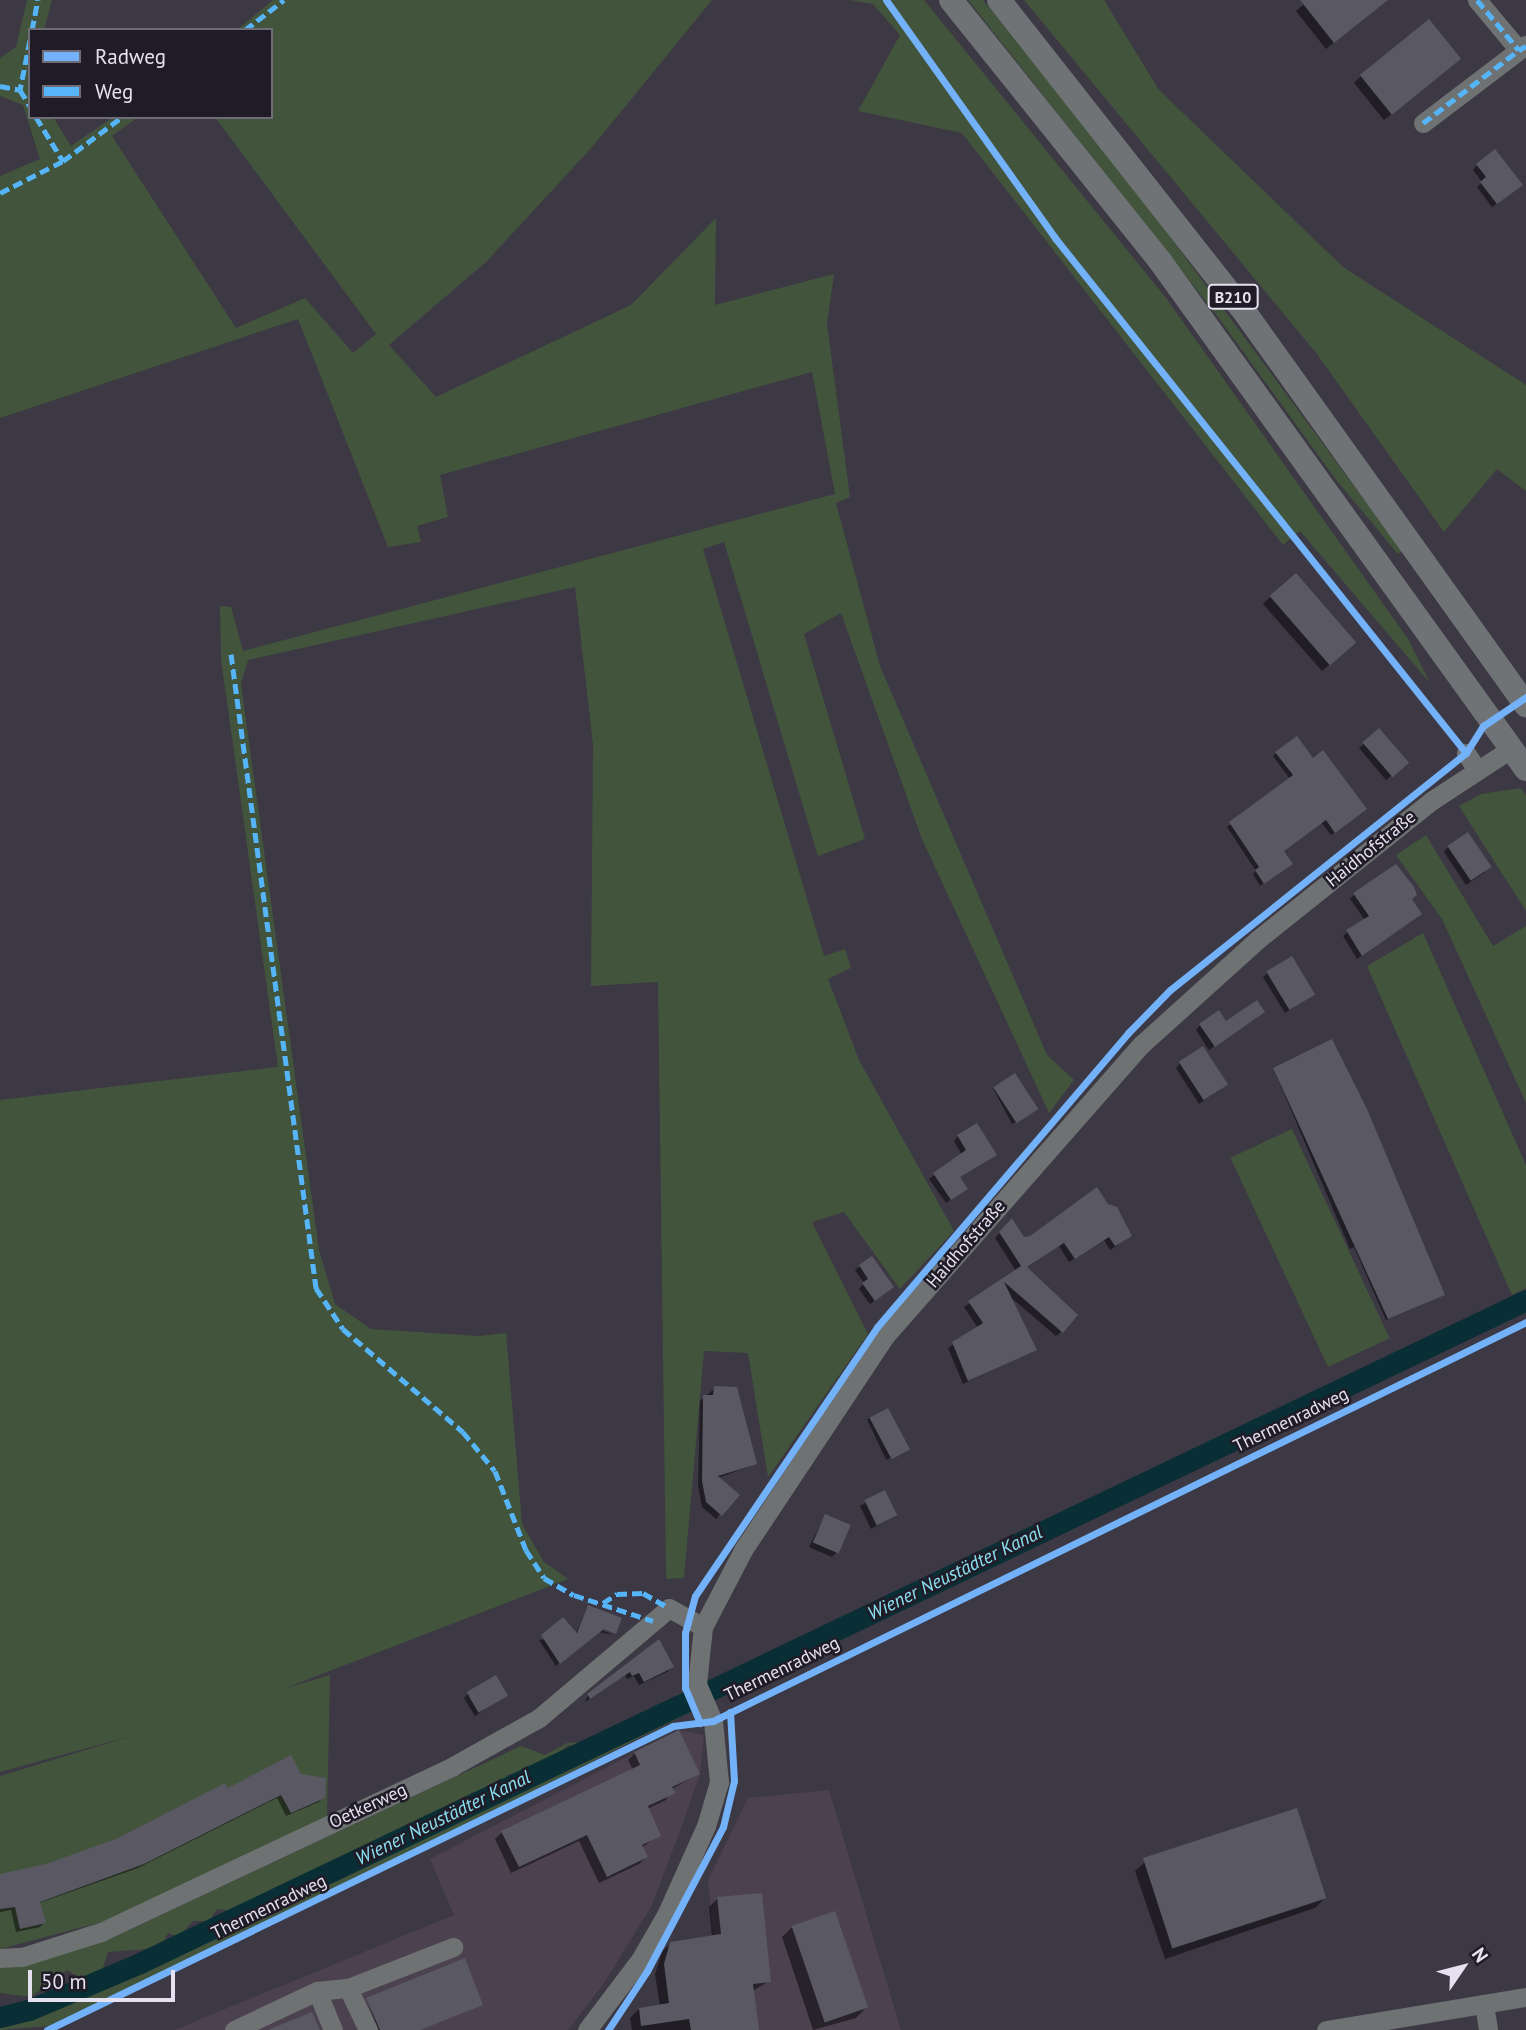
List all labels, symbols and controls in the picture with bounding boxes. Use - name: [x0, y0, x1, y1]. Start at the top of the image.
- legend: [28, 28, 273, 119]
- text: Radweg: [95, 43, 166, 70]
- text: Weg: [95, 78, 133, 105]
- road number: B210: [1207, 284, 1259, 310]
- street label: Haidhofstraße: [1322, 806, 1420, 892]
- street label: Haidhofstraße: [922, 1196, 1010, 1292]
- street label: Thermenradweg: [1230, 1383, 1352, 1457]
- water label: Wiener Neustädter Kanal: [864, 1521, 1046, 1625]
- street label: Thermenradweg: [721, 1632, 843, 1706]
- water label: Wiener Neustädter Kanal: [352, 1766, 534, 1870]
- street label: Oetkerweg: [326, 1779, 410, 1833]
- street label: Thermenradweg: [208, 1870, 330, 1944]
- north arrow: [1428, 1932, 1498, 2002]
- text: N: [1467, 1943, 1494, 1967]
- scale bar: [32, 1956, 178, 2000]
- text: 50 m: [41, 1968, 87, 1995]

